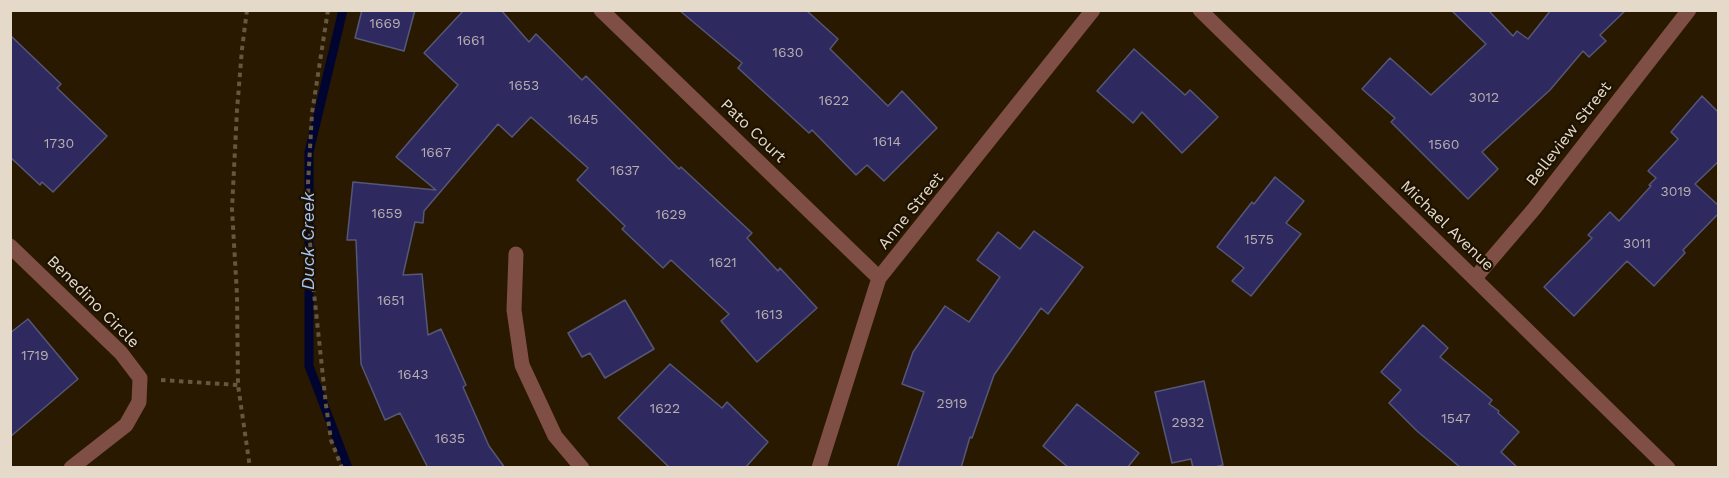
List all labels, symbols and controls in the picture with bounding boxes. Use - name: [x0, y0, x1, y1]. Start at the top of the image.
- house number: 1669: [369, 16, 401, 32]
- house number: 1661: [457, 33, 485, 49]
- house number: 1630: [773, 45, 803, 61]
- house number: 1653: [509, 78, 539, 94]
- street label: Belleview Street: [1522, 78, 1616, 190]
- house number: 3012: [1469, 90, 1499, 106]
- house number: 1622: [819, 93, 849, 109]
- street label: Pato Court: [716, 95, 790, 167]
- house number: 1645: [568, 112, 598, 128]
- house number: 1614: [873, 134, 901, 150]
- house number: 1730: [44, 136, 74, 152]
- house number: 1560: [1429, 137, 1459, 153]
- house number: 1667: [421, 145, 451, 161]
- house number: 1637: [610, 163, 640, 179]
- street label: Anne Street: [874, 169, 948, 253]
- street label: Michael Avenue: [1396, 177, 1498, 275]
- house number: 3019: [1661, 184, 1691, 200]
- water label: Duck Creek: [298, 192, 320, 290]
- house number: 1659: [372, 206, 402, 222]
- house number: 1629: [656, 207, 686, 223]
- house number: 1575: [1244, 232, 1274, 248]
- house number: 3011: [1623, 236, 1651, 252]
- street label: Benedino Circle: [43, 252, 143, 352]
- house number: 1621: [709, 255, 737, 271]
- house number: 1651: [377, 293, 405, 309]
- house number: 1613: [755, 307, 783, 323]
- house number: 1719: [21, 348, 49, 364]
- house number: 1643: [398, 367, 428, 383]
- house number: 2919: [937, 396, 967, 412]
- house number: 1622: [650, 401, 680, 417]
- house number: 1547: [1441, 411, 1471, 427]
- house number: 2932: [1172, 415, 1204, 431]
- house number: 1635: [435, 431, 465, 447]

